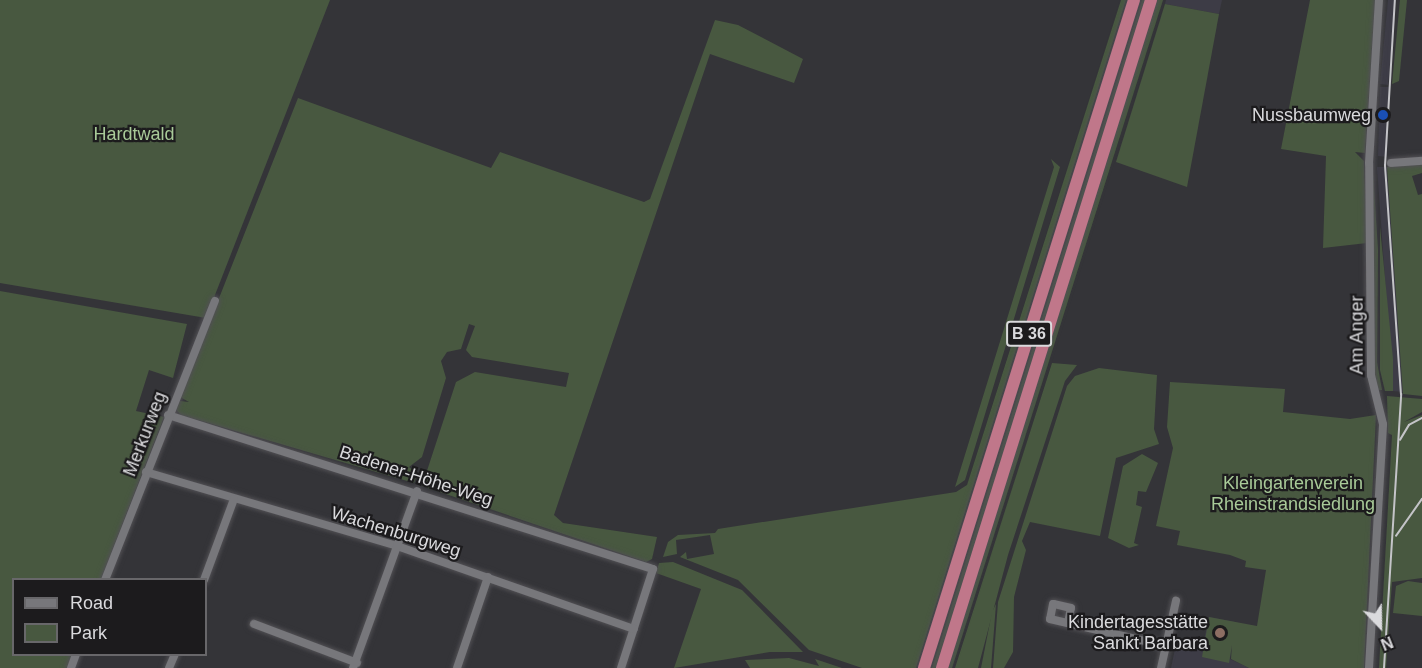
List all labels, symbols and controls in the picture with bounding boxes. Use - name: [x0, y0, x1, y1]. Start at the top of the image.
- place label: Nussbaumweg: [1252, 104, 1371, 126]
- marker: Nussbaumweg: [1376, 108, 1390, 122]
- park label: Hardtwald: [93, 123, 175, 145]
- street label: Am Anger: [1346, 295, 1368, 375]
- road number: B 36: [1005, 321, 1053, 347]
- street label: Merkurweg: [119, 389, 171, 479]
- street label: Badener-Höhe-Weg: [337, 441, 495, 511]
- park label: Kleingartenverein Rheinstrandsiedlung: [1211, 473, 1375, 516]
- street label: Wachenburgweg: [329, 502, 463, 562]
- legend: [12, 578, 207, 656]
- text: Road: [70, 593, 113, 613]
- north arrow: [1350, 596, 1410, 656]
- place label: Kindertagesstätte Sankt Barbara: [1068, 612, 1208, 654]
- text: Park: [70, 623, 107, 643]
- marker: Kindertagesstätte Sankt Barbara: [1213, 626, 1227, 640]
- text: N: [1378, 633, 1395, 653]

